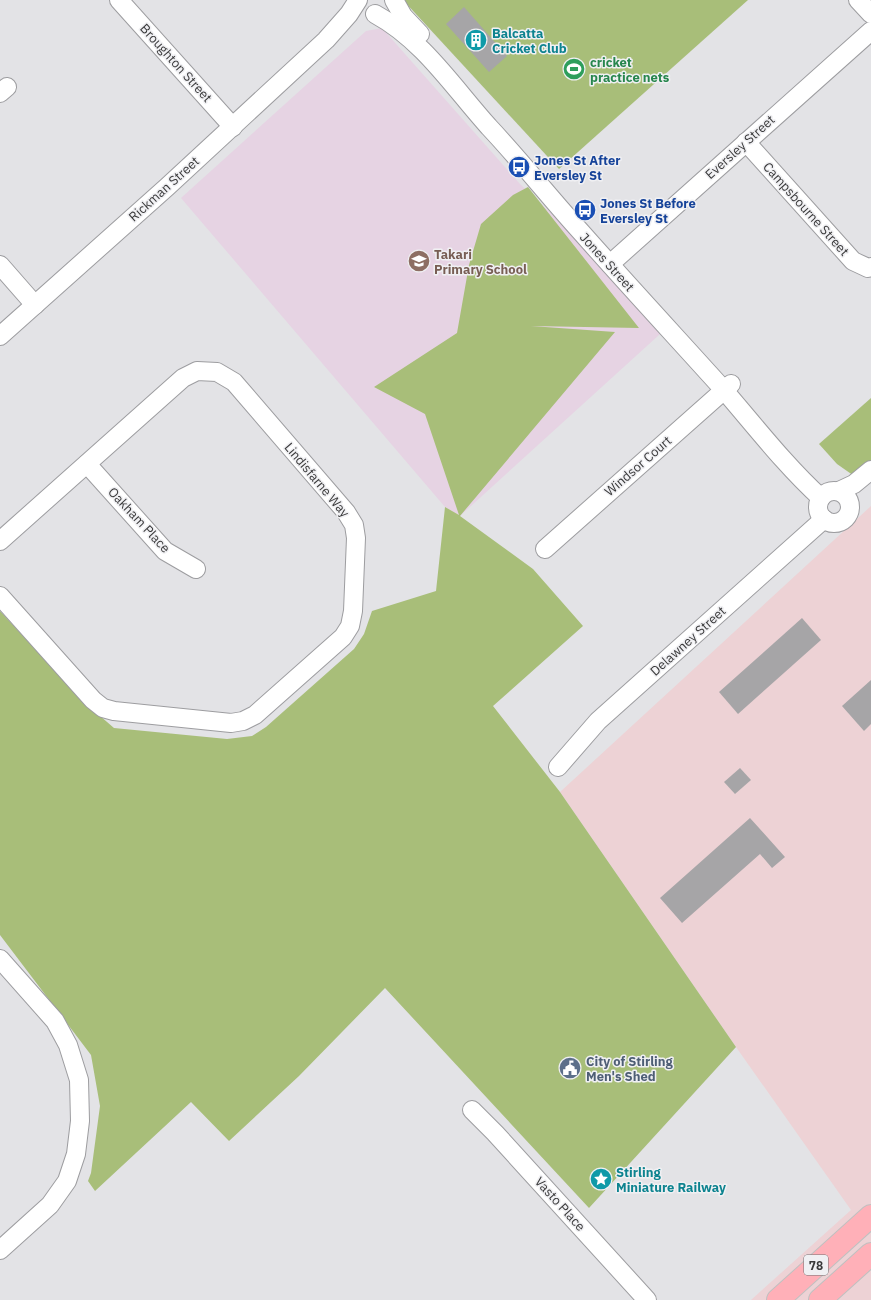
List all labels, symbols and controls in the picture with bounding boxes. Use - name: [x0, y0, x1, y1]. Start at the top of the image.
- street label: Broughton Street: [136, 20, 216, 106]
- place label: Balcatta Cricket Club: [492, 25, 567, 57]
- building icon: Balcatta Cricket Club: [463, 27, 489, 53]
- place label: cricket practice nets: [590, 54, 670, 86]
- sports icon: cricket practice nets: [561, 56, 587, 82]
- street label: Eversley Street: [702, 111, 778, 183]
- place label: Jones St After Eversley St: [534, 152, 620, 184]
- street label: Rickman Street: [125, 153, 203, 225]
- bus stop icon: Jones St After Eversley St: [506, 154, 532, 180]
- street label: Campsbourne Street: [759, 159, 853, 259]
- place label: Jones St Before Eversley St: [600, 195, 696, 227]
- bus stop icon: Jones St Before Eversley St: [572, 197, 598, 223]
- street label: Jones Street: [576, 229, 638, 295]
- place label: Takari Primary School: [434, 246, 527, 278]
- school or university icon: Takari Primary School: [406, 248, 432, 274]
- street label: Windsor Court: [601, 432, 675, 500]
- street label: Lindisfarne Way: [281, 439, 354, 521]
- street label: Oakham Place: [104, 484, 174, 556]
- street label: Delawney Street: [647, 603, 729, 679]
- place label: City of Stirling Men's Shed: [586, 1053, 674, 1085]
- public building icon: City of Stirling Men's Shed: [557, 1055, 583, 1081]
- place label: Stirling Miniature Railway: [616, 1164, 726, 1196]
- place icon: Stirling Miniature Railway: [588, 1166, 614, 1192]
- street label: Vasto Place: [531, 1173, 589, 1235]
- road number: 78: [804, 1255, 828, 1275]

